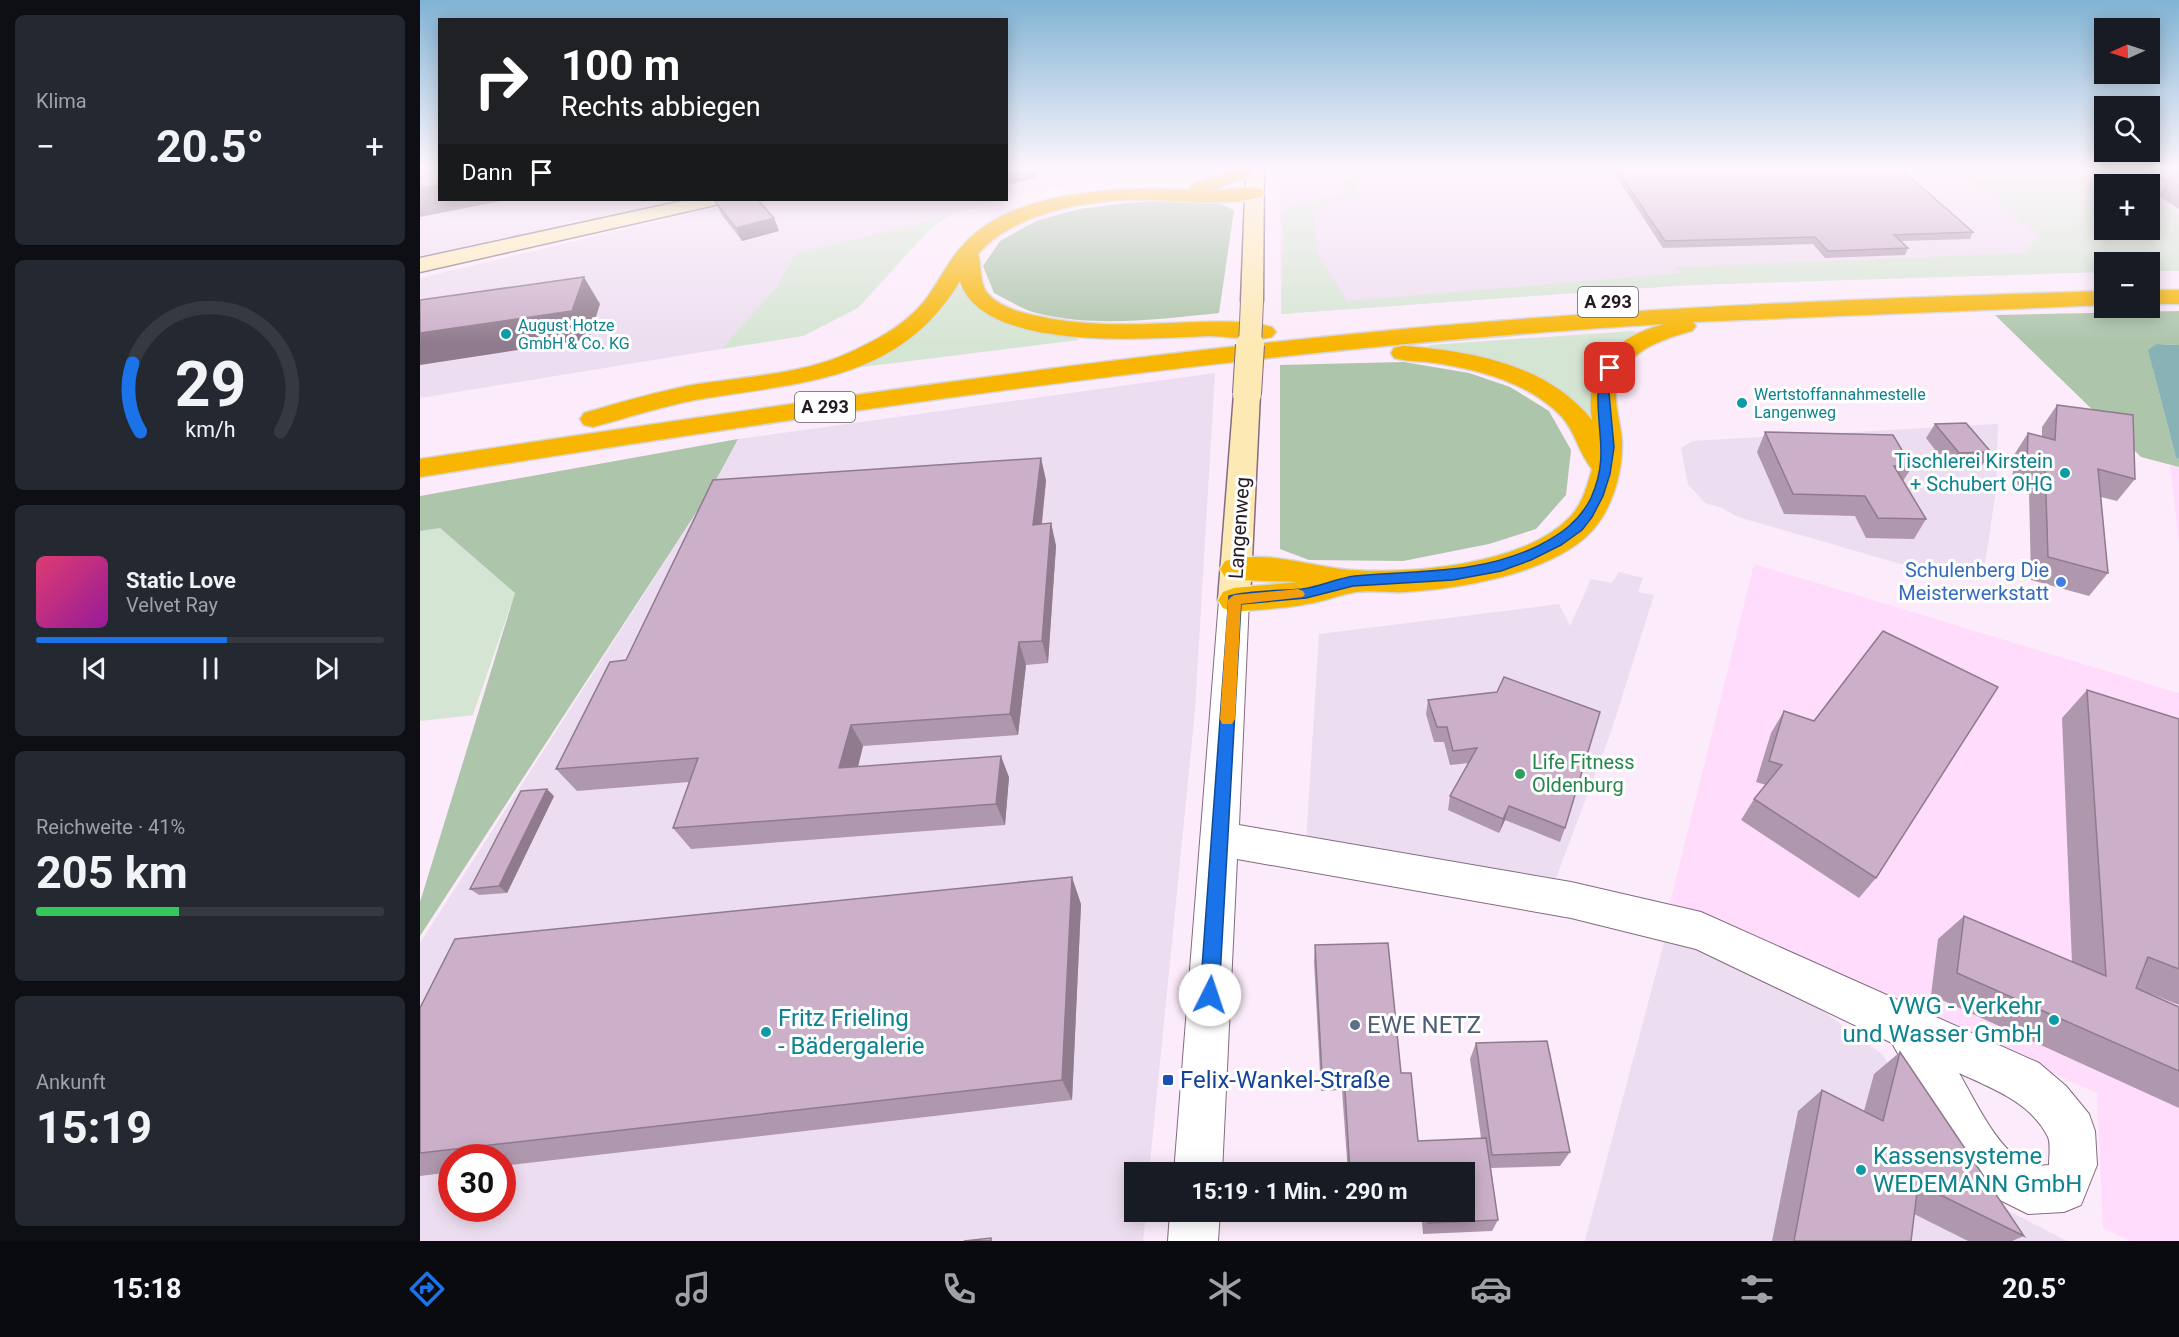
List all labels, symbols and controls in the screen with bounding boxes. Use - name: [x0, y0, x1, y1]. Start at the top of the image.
- north arrow: [2094, 18, 2160, 84]
- map controls: [2094, 18, 2160, 318]
- text: 100 m: [561, 41, 680, 90]
- icon: right: [462, 42, 540, 120]
- text: Klima: [36, 89, 87, 113]
- text: Rechts abbiegen: [561, 91, 761, 123]
- button: search: [2094, 96, 2160, 162]
- text: 20.5°: [156, 120, 264, 173]
- text: −: [36, 127, 55, 166]
- text: +: [365, 127, 384, 166]
- icon: arrive: [525, 156, 558, 189]
- text: Dann: [462, 160, 513, 185]
- button: +: [2094, 174, 2160, 240]
- button: −: [2094, 252, 2160, 318]
- road number: A 293: [1578, 287, 1638, 317]
- place label: August Hotze GmbH & Co. KG: [518, 316, 630, 353]
- marker: August Hotze GmbH & Co. KG: [499, 327, 513, 341]
- pin: [1584, 342, 1635, 393]
- text: 29: [174, 348, 246, 421]
- icon: arrive: [1593, 351, 1626, 384]
- place label: Wertstoffannahmestelle Langenweg: [1754, 385, 1926, 422]
- road number: A 293: [795, 392, 855, 422]
- marker: Wertstoffannahmestelle Langenweg: [1735, 396, 1749, 410]
- text: km/h: [185, 418, 235, 443]
- place label: Tischlerei Kirstein + Schubert OHG: [1894, 449, 2053, 496]
- marker: Tischlerei Kirstein + Schubert OHG: [2058, 466, 2072, 480]
- street label: Langenweg: [1223, 476, 1255, 580]
- place label: Schulenberg Die Meisterwerkstatt: [1898, 558, 2049, 605]
- text: Static Love: [126, 568, 236, 593]
- marker: Schulenberg Die Meisterwerkstatt: [2054, 575, 2068, 589]
- text: Velvet Ray: [126, 593, 218, 617]
- icon: previous: [78, 652, 111, 685]
- icon: pause: [194, 652, 227, 685]
- icon: next: [310, 652, 343, 685]
- place label: Life Fitness Oldenburg: [1532, 750, 1635, 797]
- marker: Life Fitness Oldenburg: [1513, 767, 1527, 781]
- text: Reichweite · 41%: [36, 815, 185, 839]
- text: 205 km: [36, 846, 188, 899]
- position arrow: [1178, 963, 1242, 1027]
- place label: VWG - Verkehr und Wasser GmbH: [1842, 992, 2042, 1048]
- place label: Fritz Frieling - Bädergalerie: [778, 1004, 925, 1060]
- place label: EWE NETZ: [1367, 1011, 1481, 1039]
- marker: VWG - Verkehr und Wasser GmbH: [2047, 1013, 2061, 1027]
- marker: EWE NETZ: [1348, 1018, 1362, 1032]
- marker: Fritz Frieling - Bädergalerie: [759, 1025, 773, 1039]
- place label: Felix-Wankel-Straße: [1180, 1066, 1390, 1094]
- text: Ankunft: [36, 1070, 106, 1094]
- marker: Felix-Wankel-Straße: [1161, 1073, 1175, 1087]
- text: 15:19: [36, 1101, 152, 1154]
- place label: Kassensysteme WEDEMANN GmbH: [1873, 1142, 2082, 1198]
- speed limit sign: 30: [438, 1144, 516, 1222]
- marker: Kassensysteme WEDEMANN GmbH: [1854, 1163, 1868, 1177]
- text: 15:19 · 1 Min. · 290 m: [1191, 1179, 1408, 1204]
- icon: directions: [406, 1268, 448, 1310]
- icon: music: [672, 1268, 714, 1310]
- icon: phone: [938, 1268, 980, 1310]
- icon: climate: [1204, 1268, 1246, 1310]
- icon: car: [1470, 1268, 1512, 1310]
- icon: filters: [1736, 1268, 1778, 1310]
- text: 15:18: [112, 1273, 182, 1305]
- text: 20.5°: [2002, 1273, 2067, 1305]

